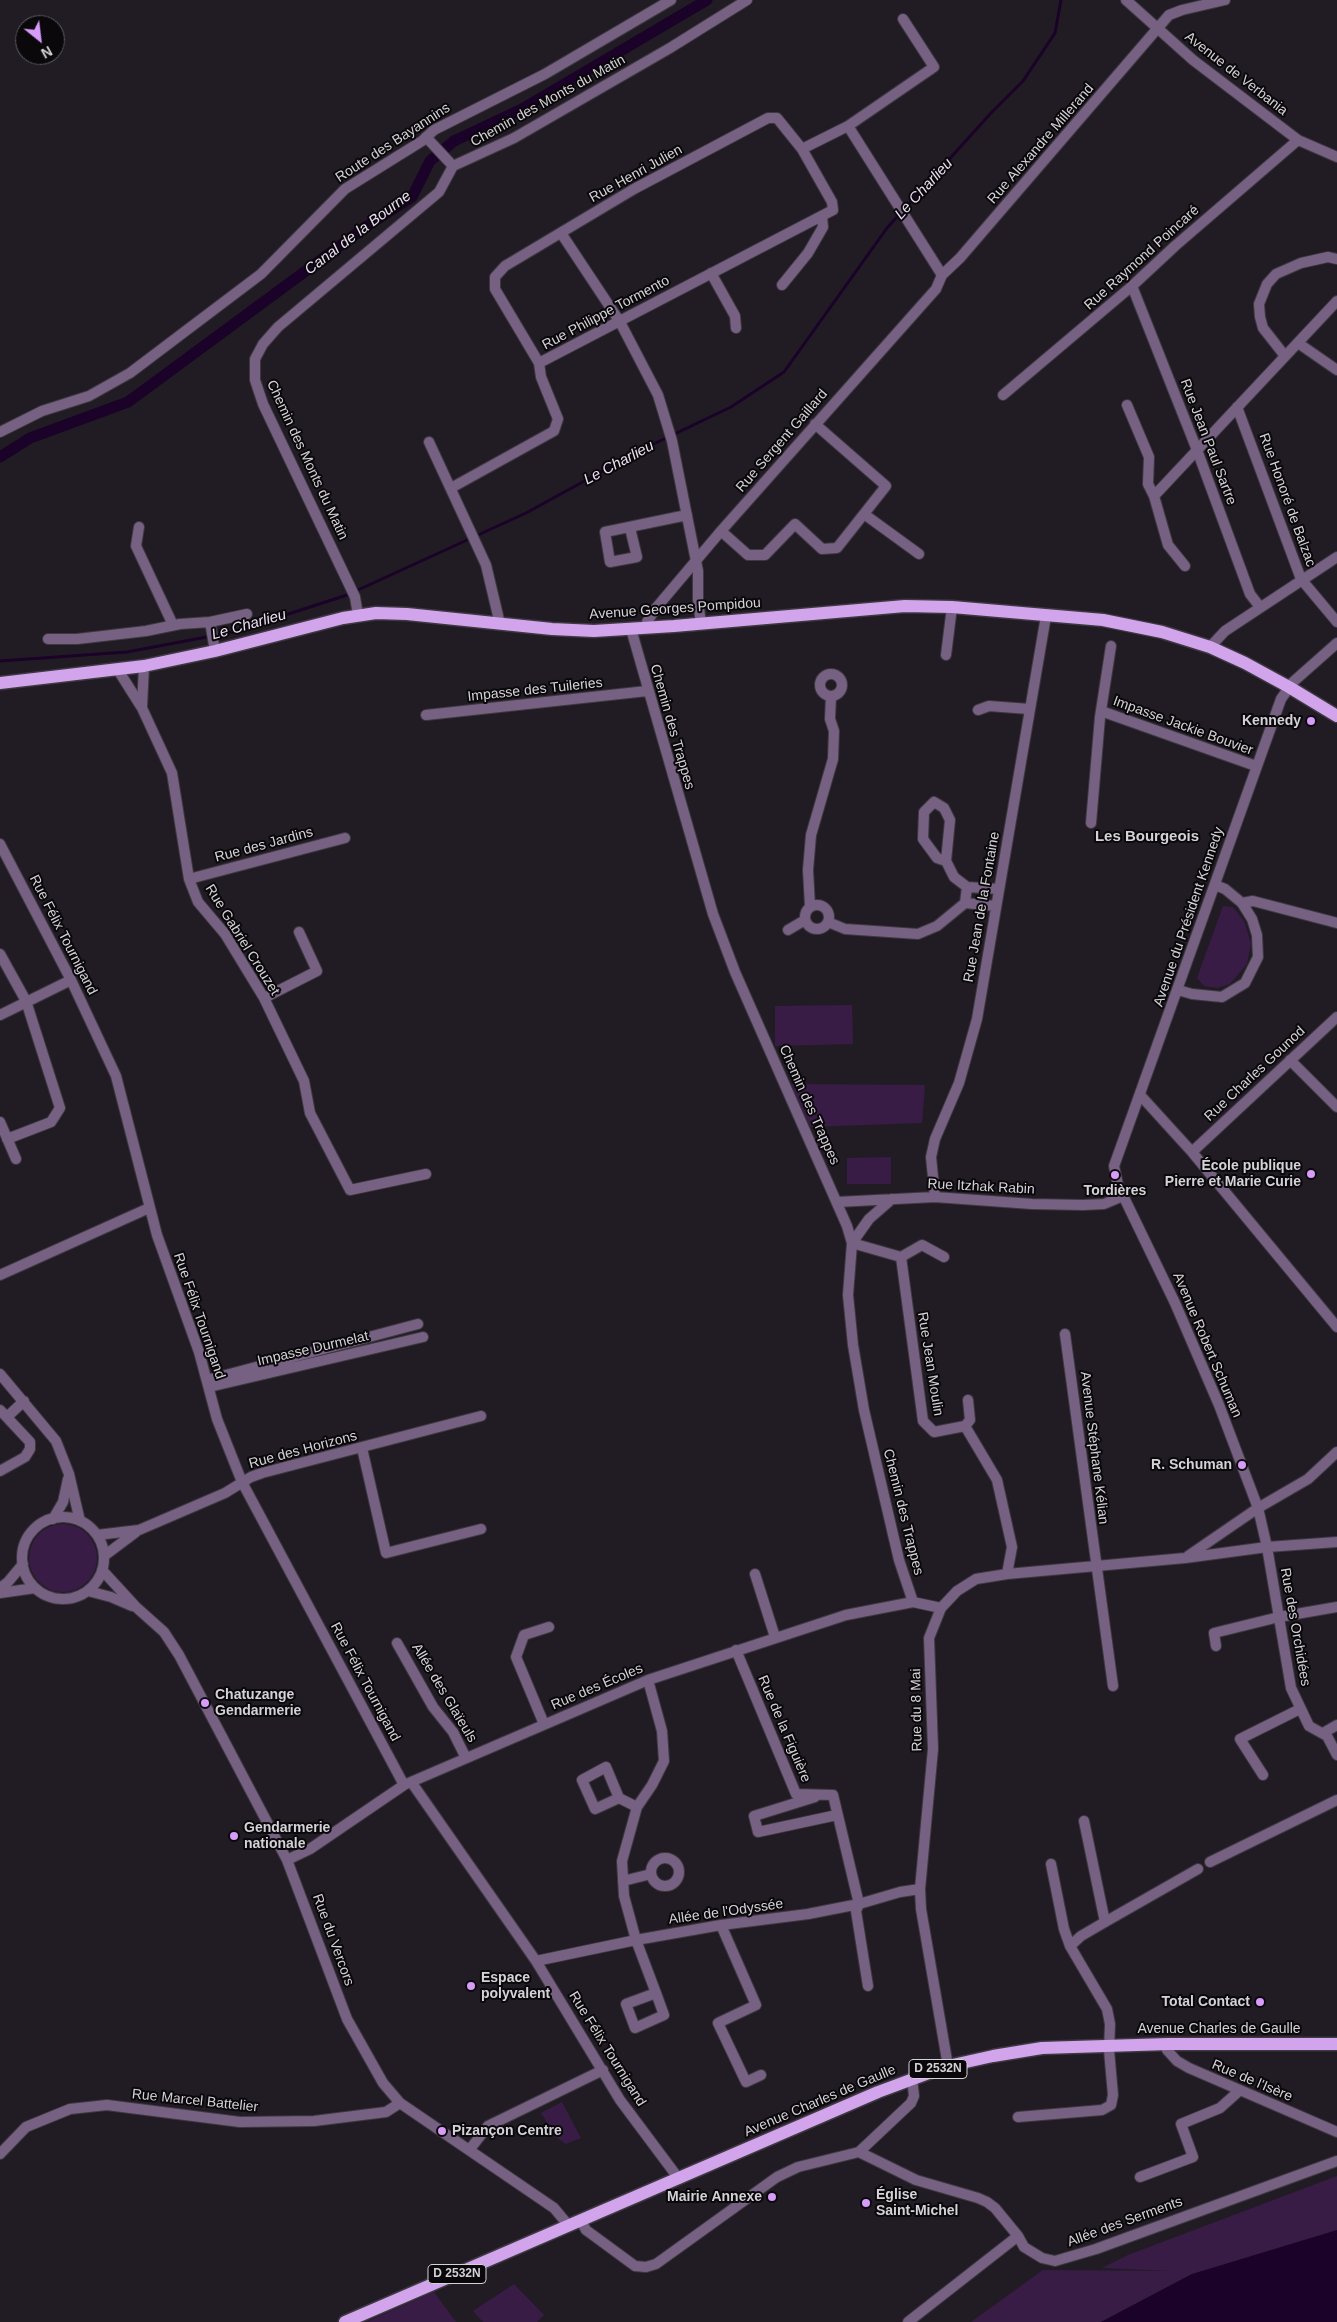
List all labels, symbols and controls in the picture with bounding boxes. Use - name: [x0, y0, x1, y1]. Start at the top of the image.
- north arrow: [15, 15, 65, 65]
- street label: Avenue de Verbania: [1181, 29, 1291, 119]
- text: N: [38, 43, 55, 62]
- street label: Chemin des Monts du Matin: [468, 51, 628, 151]
- street label: Rue Alexandre Millerand: [984, 81, 1098, 207]
- street label: Route des Bayannins: [333, 100, 453, 186]
- street label: Rue Henri Julien: [587, 142, 685, 206]
- water label: Le Charlieu: [891, 155, 957, 223]
- water label: Canal de la Bourne: [301, 187, 415, 279]
- street label: Rue Raymond Poincaré: [1081, 202, 1203, 314]
- street label: Rue Philippe Tormento: [540, 272, 672, 354]
- street label: Chemin des Monts du Matin: [263, 377, 351, 543]
- street label: Rue Jean Paul Sartre: [1176, 377, 1240, 507]
- street label: Rue Sergent Gaillard: [733, 386, 831, 496]
- street label: Rue Honoré de Balzac: [1255, 431, 1319, 569]
- water label: Le Charlieu: [581, 437, 657, 489]
- street label: Avenue Georges Pompidou: [589, 595, 761, 623]
- water label: Le Charlieu: [210, 606, 288, 644]
- street label: Chemin des Trappes: [646, 662, 698, 792]
- street label: Impasse des Tuileries: [467, 675, 603, 705]
- street label: Impasse Jackie Bouvier: [1111, 693, 1255, 759]
- place label: Kennedy: [1242, 713, 1301, 729]
- marker: Kennedy: [1305, 715, 1317, 727]
- street label: Rue des Jardins: [213, 824, 315, 866]
- street label: Avenue du Président Kennedy: [1150, 825, 1228, 1009]
- district label: Les Bourgeois: [1095, 828, 1199, 846]
- street label: Rue Jean de la Fontaine: [960, 830, 1004, 984]
- street label: Rue Félix Tournigand: [25, 872, 101, 998]
- street label: Rue Gabriel Crouzet: [201, 881, 283, 999]
- street label: Rue Charles Gounod: [1201, 1023, 1309, 1125]
- street label: Chemin des Trappes: [775, 1042, 843, 1168]
- place label: École publique Pierre et Marie Curie: [1165, 1158, 1301, 1190]
- marker: École publique Pierre et Marie Curie: [1305, 1168, 1317, 1180]
- marker: Tordières: [1109, 1169, 1121, 1181]
- street label: Rue Itzhak Rabin: [927, 1176, 1035, 1198]
- place label: Tordières: [1084, 1183, 1146, 1199]
- street label: Rue Félix Tournigand: [170, 1251, 228, 1381]
- street label: Avenue Robert Schuman: [1169, 1270, 1245, 1420]
- street label: Rue Jean Moulin: [913, 1311, 947, 1417]
- street label: Impasse Durmelat: [256, 1328, 370, 1370]
- street label: Avenue Stéphane Kélian: [1076, 1371, 1112, 1525]
- street label: Rue des Horizons: [247, 1427, 359, 1473]
- street label: Chemin des Trappes: [879, 1447, 927, 1577]
- place label: R. Schuman: [1151, 1457, 1232, 1473]
- marker: R. Schuman: [1236, 1459, 1248, 1471]
- street label: Rue des Orchidées: [1276, 1567, 1314, 1687]
- street label: Rue Félix Tournigand: [327, 1620, 403, 1744]
- street label: Allée des Glaïeuls: [408, 1640, 480, 1746]
- street label: Rue des Écoles: [549, 1660, 645, 1714]
- street label: Rue du 8 Mai: [908, 1668, 926, 1752]
- street label: Rue de la Figuière: [754, 1673, 814, 1785]
- place label: Chatuzange Gendarmerie: [215, 1687, 301, 1720]
- marker: Chatuzange Gendarmerie: [199, 1697, 211, 1709]
- place label: Gendarmerie nationale: [244, 1820, 330, 1852]
- marker: Gendarmerie nationale: [228, 1830, 240, 1842]
- street label: Rue du Vercors: [309, 1892, 357, 1988]
- street label: Allée de l'Odyssée: [668, 1896, 784, 1928]
- place label: Espace polyvalent: [481, 1970, 550, 2002]
- marker: Espace polyvalent: [465, 1980, 477, 1992]
- street label: Rue Félix Tournigand: [565, 1988, 649, 2110]
- place label: Total Contact: [1162, 1994, 1250, 2010]
- marker: Total Contact: [1254, 1996, 1266, 2008]
- street label: Avenue Charles de Gaulle: [1137, 2021, 1301, 2037]
- street label: Rue de l'Isère: [1209, 2056, 1295, 2106]
- road number: D 2532N: [909, 2060, 967, 2078]
- street label: Avenue Charles de Gaulle: [742, 2061, 898, 2141]
- street label: Rue Marcel Battelier: [131, 2086, 259, 2116]
- place label: Pizançon Centre: [452, 2123, 562, 2139]
- marker: Pizançon Centre: [436, 2125, 448, 2137]
- place label: Église Saint-Michel: [876, 2187, 958, 2220]
- place label: Mairie Annexe: [667, 2189, 762, 2205]
- marker: Mairie Annexe: [766, 2191, 778, 2203]
- street label: Allée des Serments: [1065, 2193, 1185, 2251]
- marker: Église Saint-Michel: [860, 2197, 872, 2209]
- road number: D 2532N: [428, 2264, 486, 2284]

